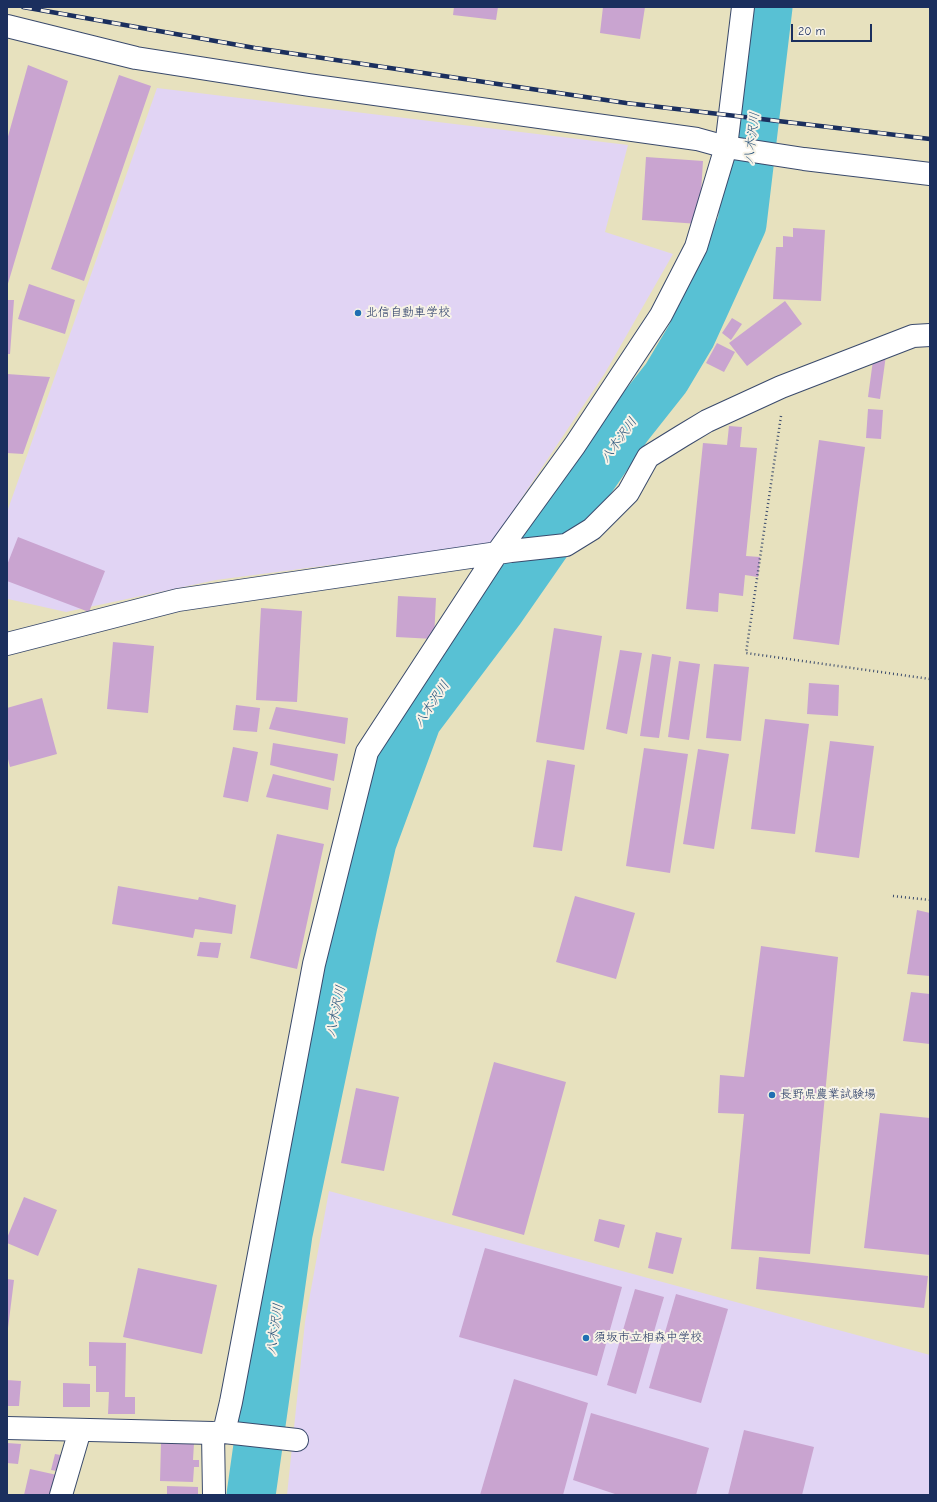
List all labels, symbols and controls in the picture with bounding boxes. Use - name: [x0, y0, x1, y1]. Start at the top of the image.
- scale bar: [793, 16, 874, 42]
- text: 20 m: [798, 24, 826, 38]
- water label: 八木沢川: [741, 111, 763, 165]
- place label: 北信自動車学校: [366, 306, 450, 320]
- marker: 北信自動車学校: [353, 308, 363, 318]
- water label: 八木沢川: [597, 414, 641, 466]
- water label: 八木沢川: [411, 678, 453, 730]
- water label: 八木沢川: [323, 984, 349, 1038]
- place label: 長野県農業試験場: [780, 1088, 876, 1102]
- marker: 長野県農業試験場: [767, 1090, 777, 1100]
- water label: 八木沢川: [264, 1302, 286, 1356]
- place label: 須坂市立相森中学校: [594, 1331, 702, 1345]
- marker: 須坂市立相森中学校: [581, 1333, 591, 1343]

